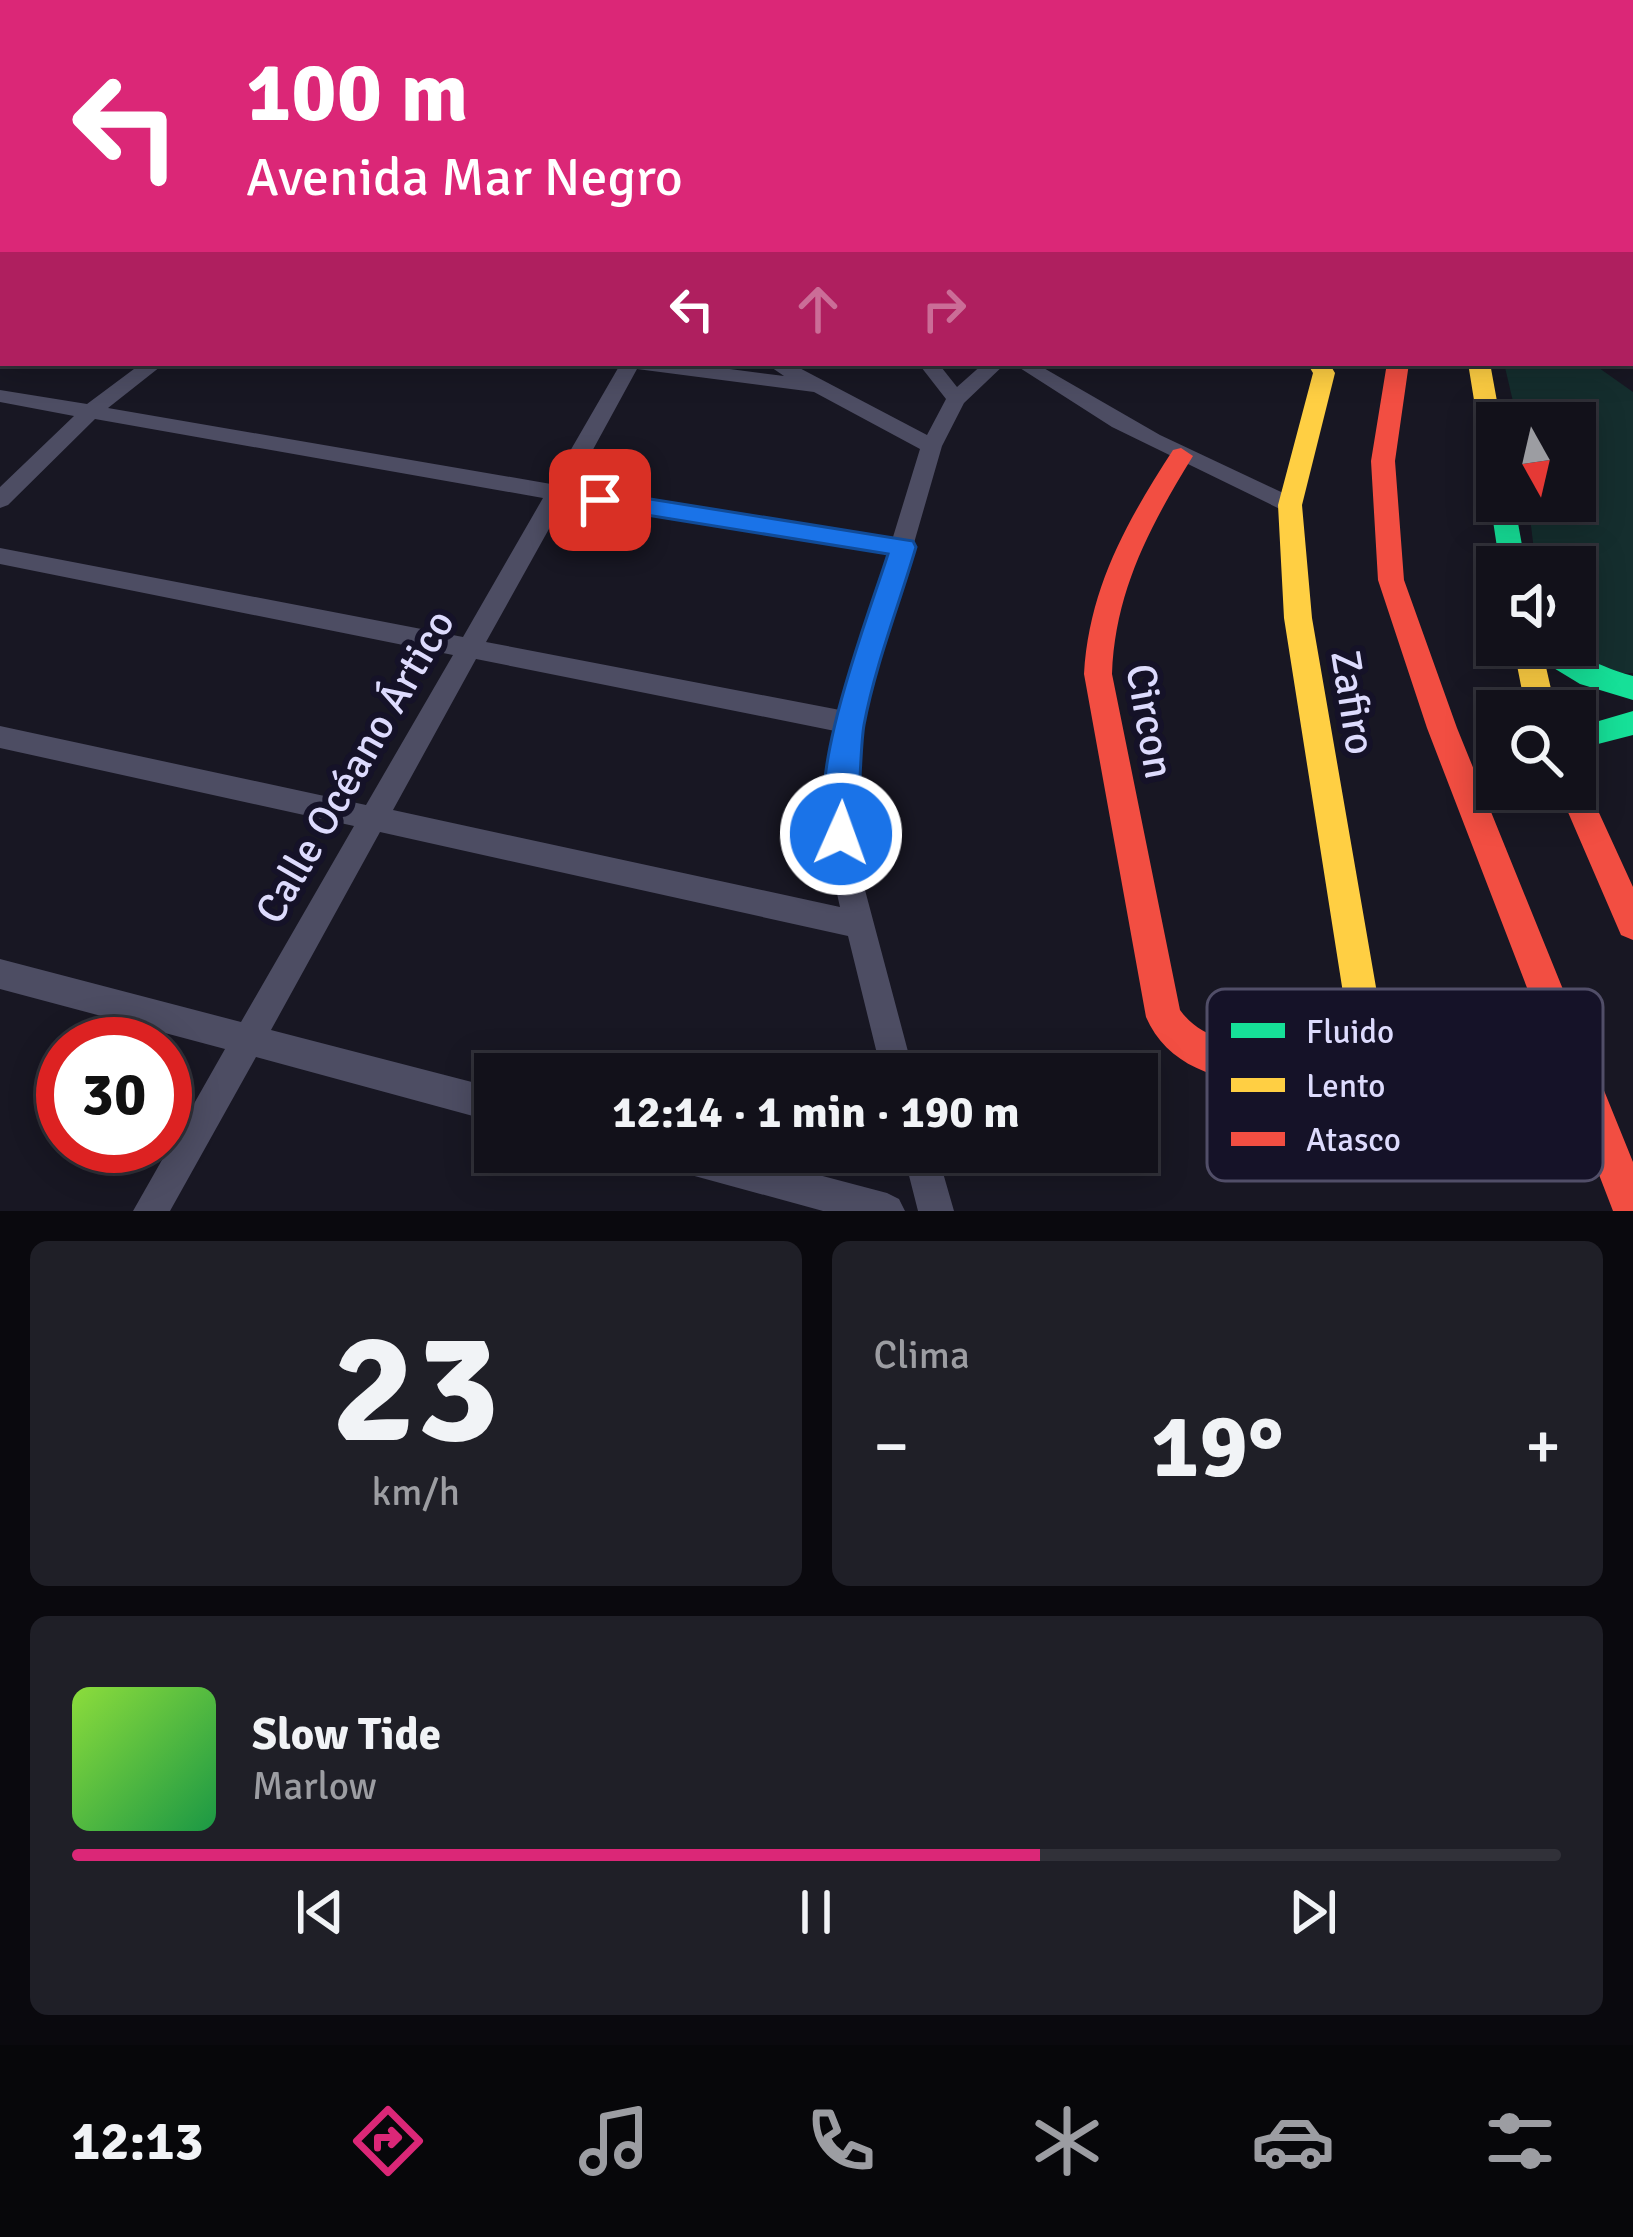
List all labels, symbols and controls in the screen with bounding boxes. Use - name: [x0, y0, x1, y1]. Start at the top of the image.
- text: 100 m: [246, 41, 468, 145]
- icon: left: [48, 48, 204, 204]
- text: Avenida Mar Negro: [246, 144, 683, 211]
- icon: left: [659, 276, 725, 342]
- icon: ahead: [785, 276, 851, 342]
- icon: right: [911, 276, 977, 342]
- north arrow: [1476, 402, 1596, 522]
- map controls: [1476, 402, 1596, 810]
- pin: [549, 449, 651, 551]
- icon: arrive: [567, 467, 633, 533]
- button: sound: [1476, 546, 1596, 666]
- street label: Calle Océano Ártico: [245, 601, 466, 933]
- street label: Zafiro: [1319, 646, 1386, 758]
- street label: Circon: [1114, 660, 1185, 783]
- button: search: [1476, 690, 1596, 810]
- position arrow: [778, 771, 904, 897]
- legend: [1207, 989, 1603, 1181]
- text: Fluido: [1306, 1012, 1394, 1053]
- speed limit sign: 30: [36, 1017, 192, 1173]
- text: Lento: [1306, 1066, 1385, 1107]
- text: 12:14 · 1 min · 190 m: [612, 1085, 1020, 1140]
- text: Atasco: [1306, 1120, 1401, 1161]
- text: 23: [332, 1293, 500, 1486]
- text: Clima: [874, 1331, 970, 1379]
- text: 19°: [1151, 1391, 1284, 1502]
- text: −: [874, 1406, 909, 1487]
- text: +: [1525, 1406, 1561, 1487]
- text: km/h: [372, 1468, 460, 1516]
- text: Slow Tide: [252, 1707, 441, 1762]
- text: Marlow: [252, 1762, 377, 1810]
- icon: previous: [287, 1879, 353, 1945]
- icon: pause: [783, 1879, 849, 1945]
- icon: next: [1280, 1879, 1346, 1945]
- icon: directions: [346, 2099, 430, 2183]
- icon: music: [572, 2099, 656, 2183]
- icon: phone: [799, 2099, 883, 2183]
- icon: climate: [1025, 2099, 1109, 2183]
- icon: car: [1251, 2099, 1335, 2183]
- icon: filters: [1478, 2099, 1562, 2183]
- text: 12:13: [71, 2108, 204, 2175]

